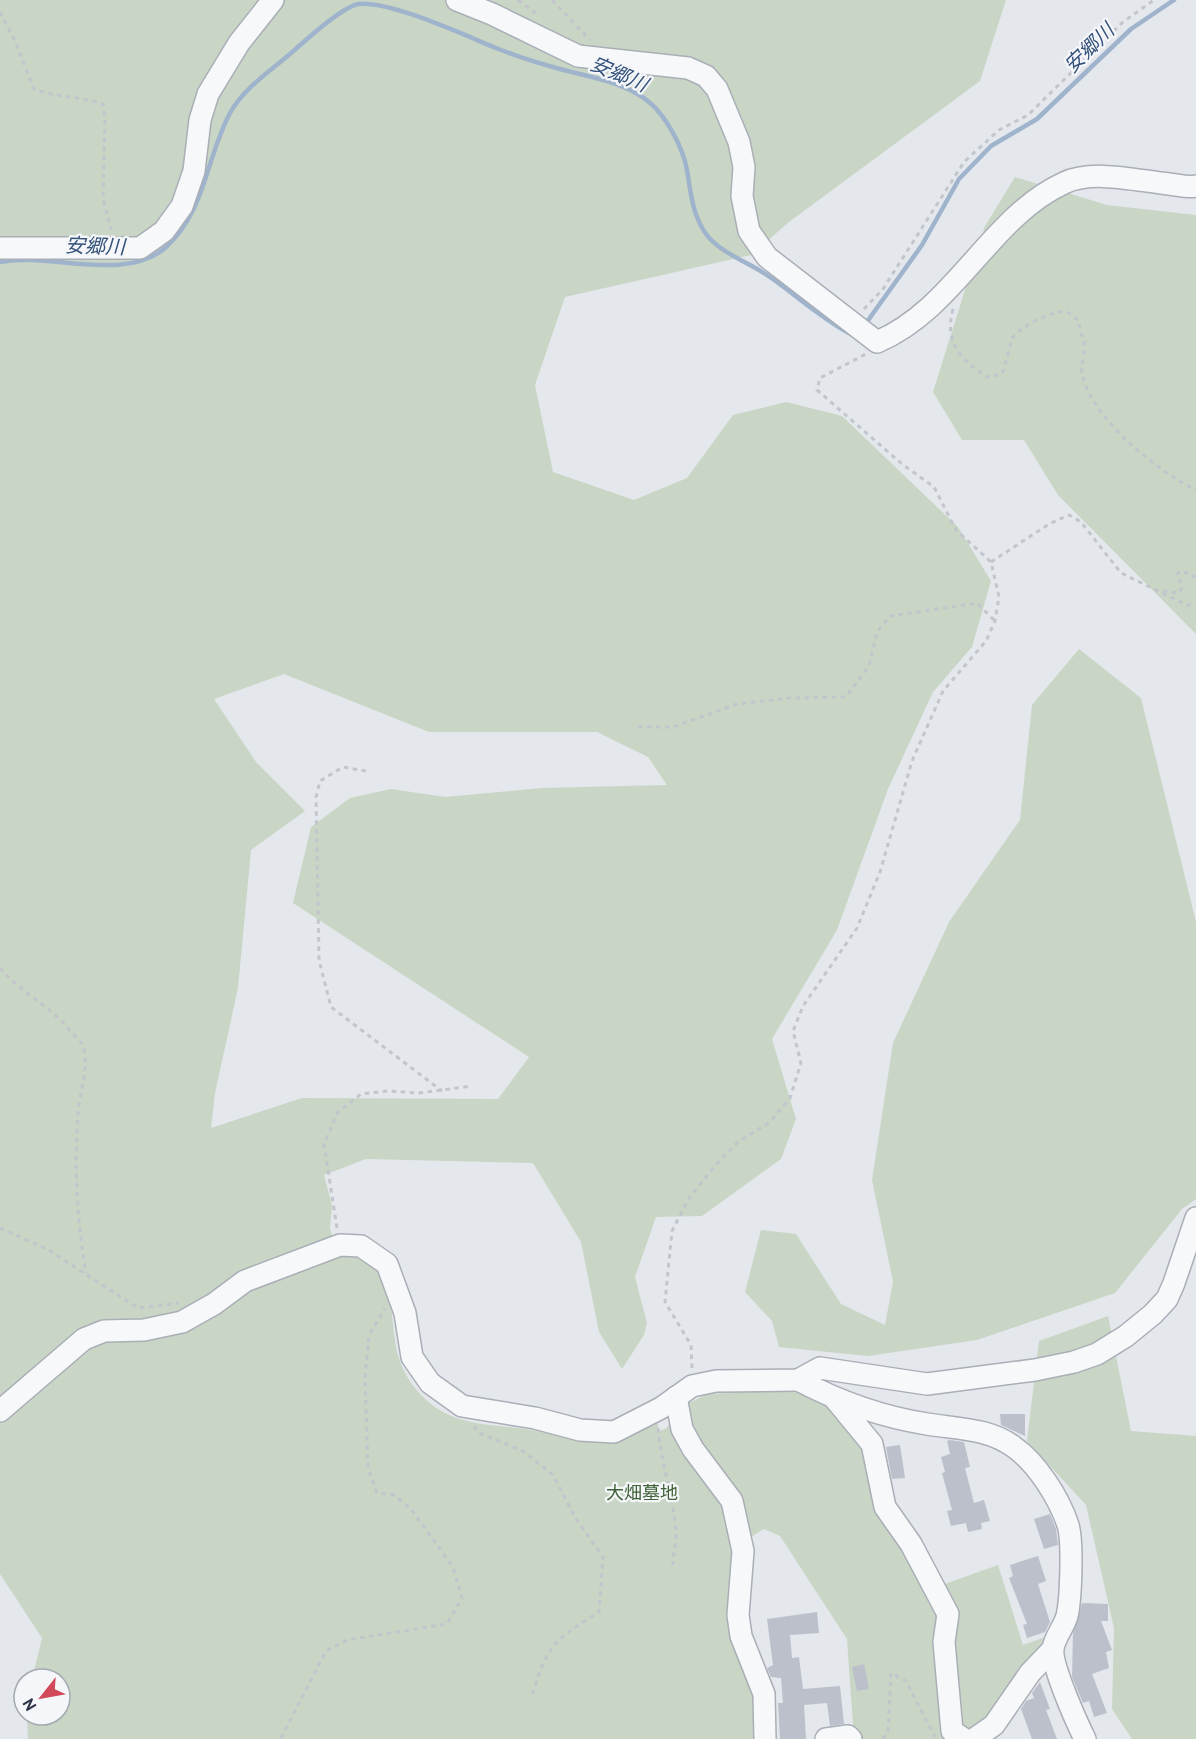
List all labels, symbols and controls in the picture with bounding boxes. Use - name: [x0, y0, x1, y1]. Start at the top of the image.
- water label: 安郷川: [1058, 16, 1121, 78]
- water label: 安郷川: [586, 50, 654, 98]
- water label: 安郷川: [65, 232, 127, 260]
- park label: 大畑墓地: [606, 1481, 678, 1504]
- north arrow: [12, 1667, 72, 1727]
- text: N: [18, 1695, 40, 1714]

